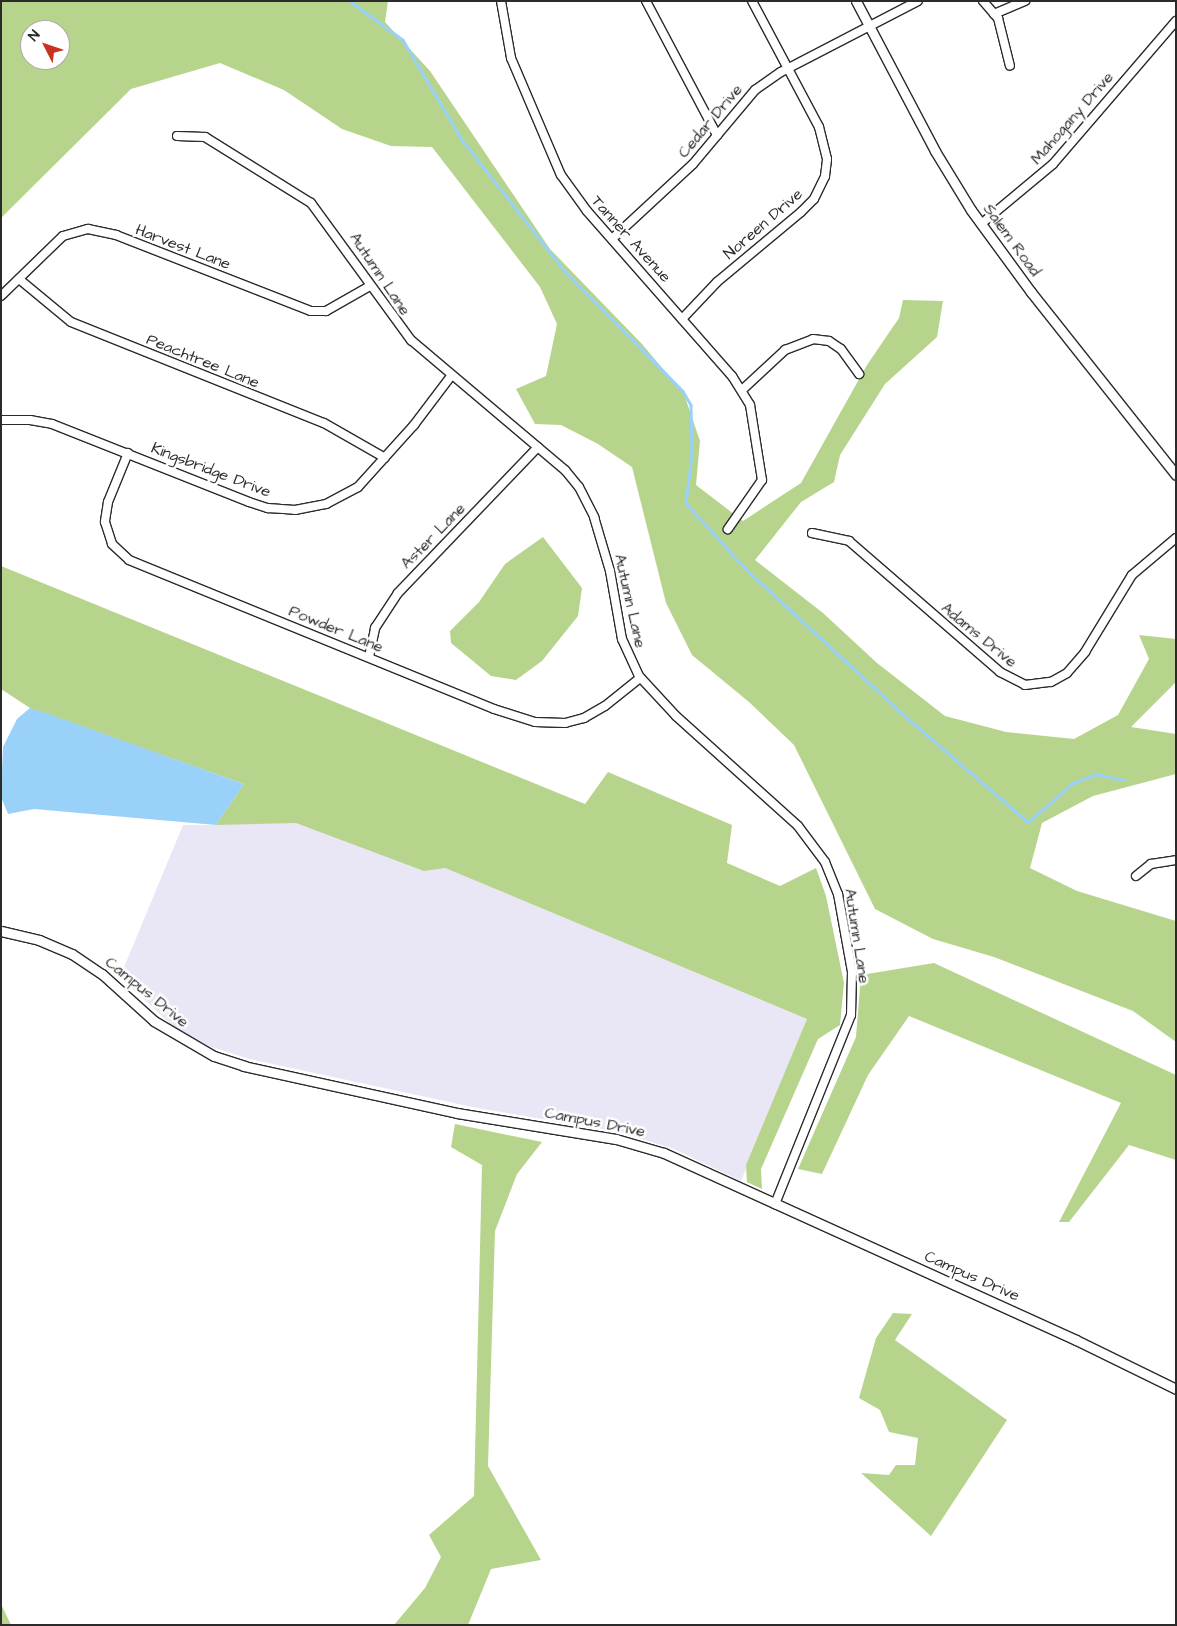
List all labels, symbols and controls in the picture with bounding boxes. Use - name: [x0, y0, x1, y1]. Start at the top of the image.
- north arrow: [20, 20, 70, 70]
- text: N: [24, 26, 45, 46]
- street label: Mahogany Drive: [1027, 68, 1117, 168]
- street label: Cedar Drive: [674, 80, 746, 162]
- street label: Noreen Drive: [720, 185, 806, 263]
- street label: Tanner Avenue: [587, 192, 675, 286]
- street label: Salem Road: [979, 200, 1045, 280]
- street label: Harvest Lane: [133, 220, 233, 274]
- street label: Autumn Lane: [345, 229, 415, 319]
- street label: Peachtree Lane: [144, 330, 262, 392]
- street label: Kingsbridge Drive: [148, 438, 274, 502]
- street label: Aster Lane: [397, 499, 469, 573]
- street label: Autumn Lane: [610, 552, 650, 650]
- street label: Adams Drive: [937, 599, 1021, 671]
- street label: Powder Lane: [286, 601, 386, 657]
- street label: Autumn Lane: [840, 887, 874, 985]
- street label: Campus Drive: [101, 952, 193, 1032]
- street label: Campus Drive: [543, 1103, 647, 1141]
- street label: Campus Drive: [922, 1246, 1022, 1306]

